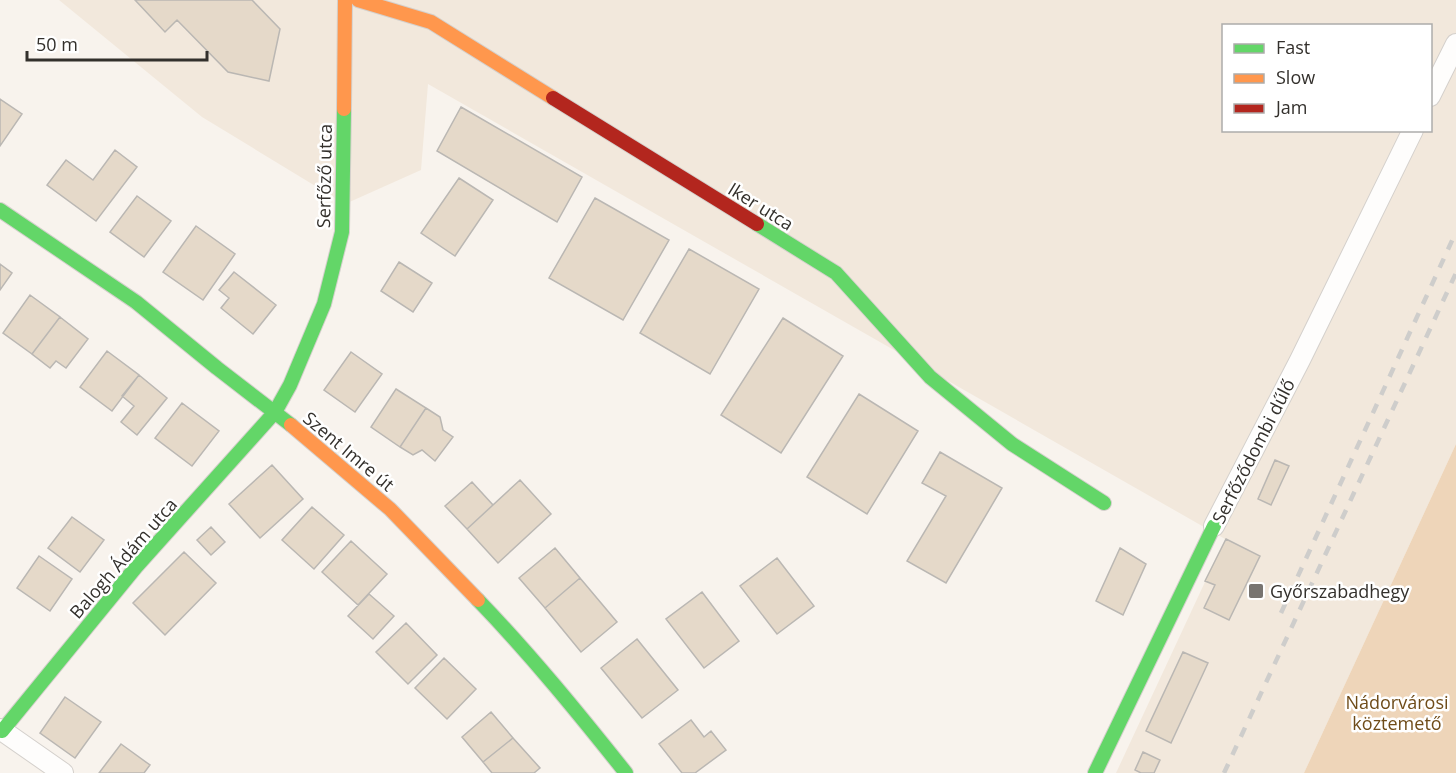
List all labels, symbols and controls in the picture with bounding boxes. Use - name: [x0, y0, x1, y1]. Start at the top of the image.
- scale bar: [27, 24, 207, 62]
- legend: [1222, 24, 1432, 132]
- text: 50 m: [36, 32, 78, 56]
- text: Fast: [1276, 35, 1310, 59]
- text: Slow: [1276, 65, 1315, 89]
- text: Jam: [1274, 95, 1308, 119]
- street label: Serfőző utca: [311, 124, 337, 228]
- street label: Iker utca: [724, 177, 798, 235]
- street label: Serfőződombi dűlő: [1206, 374, 1300, 528]
- street label: Szent Imre út: [298, 406, 400, 496]
- street label: Balogh Ádám utca: [64, 493, 182, 623]
- place label: Győrszabadhegy: [1270, 579, 1410, 603]
- marker: Győrszabadhegy: [1247, 582, 1265, 600]
- park label: Nádorvárosi köztemető: [1345, 690, 1449, 735]

